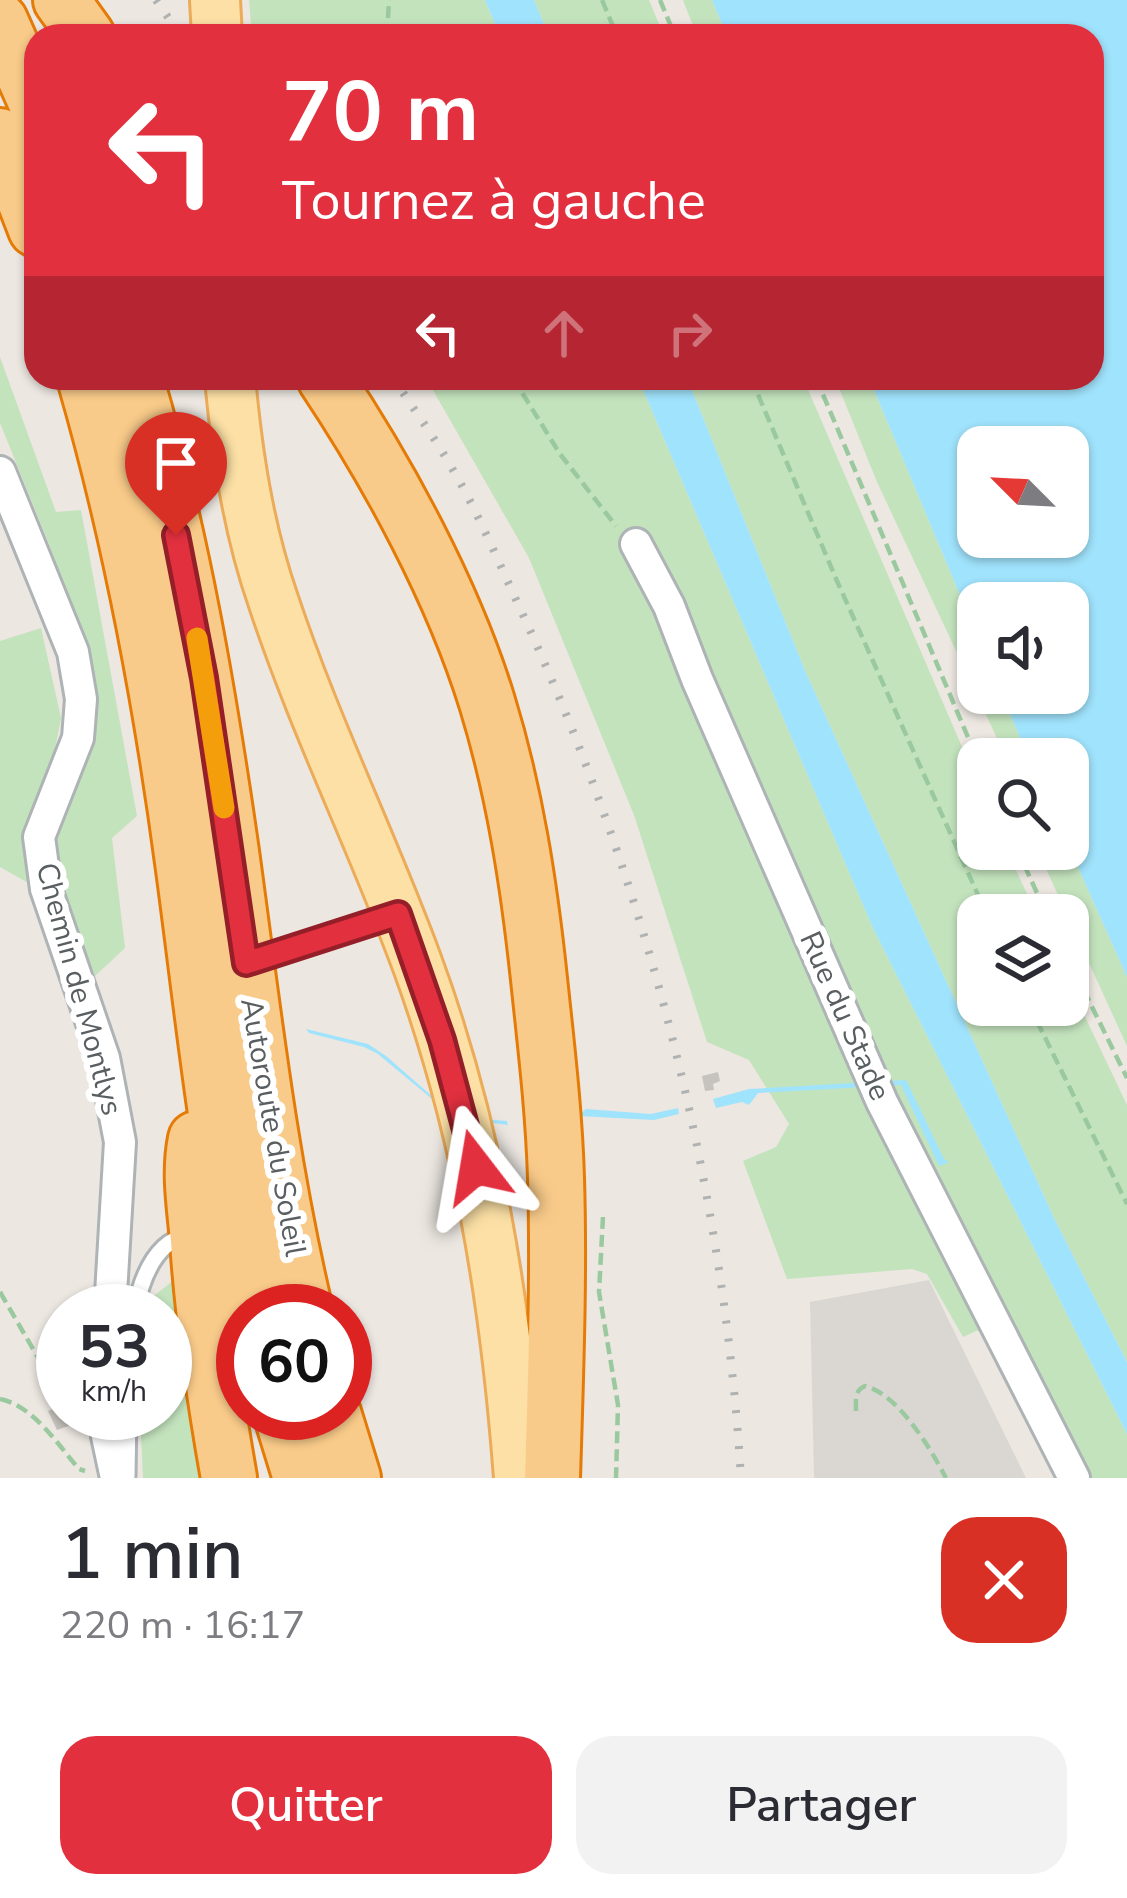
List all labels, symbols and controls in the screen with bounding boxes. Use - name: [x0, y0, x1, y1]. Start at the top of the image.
- text: 70 m: [282, 55, 479, 170]
- icon: left: [84, 72, 240, 228]
- text: Tournez à gauche: [282, 164, 706, 238]
- icon: left: [405, 300, 471, 366]
- icon: ahead: [531, 300, 597, 366]
- icon: right: [657, 300, 723, 366]
- pin: [125, 412, 227, 535]
- north arrow: [957, 426, 1089, 558]
- map controls: [957, 426, 1089, 1026]
- icon: arrive: [143, 430, 209, 496]
- button: sound: [957, 582, 1089, 714]
- button: search: [957, 738, 1089, 870]
- street label: Chemin de Montlys: [26, 858, 132, 1120]
- button: layers: [957, 894, 1089, 1026]
- street label: Rue du Stade: [789, 925, 901, 1107]
- street label: Autoroute du Soleil: [230, 995, 316, 1259]
- position arrow: [413, 1104, 539, 1230]
- speed limit sign: 60: [216, 1284, 372, 1440]
- text: 53: [78, 1306, 150, 1388]
- text: km/h: [81, 1371, 147, 1412]
- text: 1 min: [60, 1505, 243, 1603]
- button: close: [941, 1517, 1067, 1643]
- text: 220 m · 16:17: [60, 1599, 305, 1652]
- button: Quitter: [60, 1736, 552, 1874]
- button: Partager: [576, 1736, 1067, 1874]

